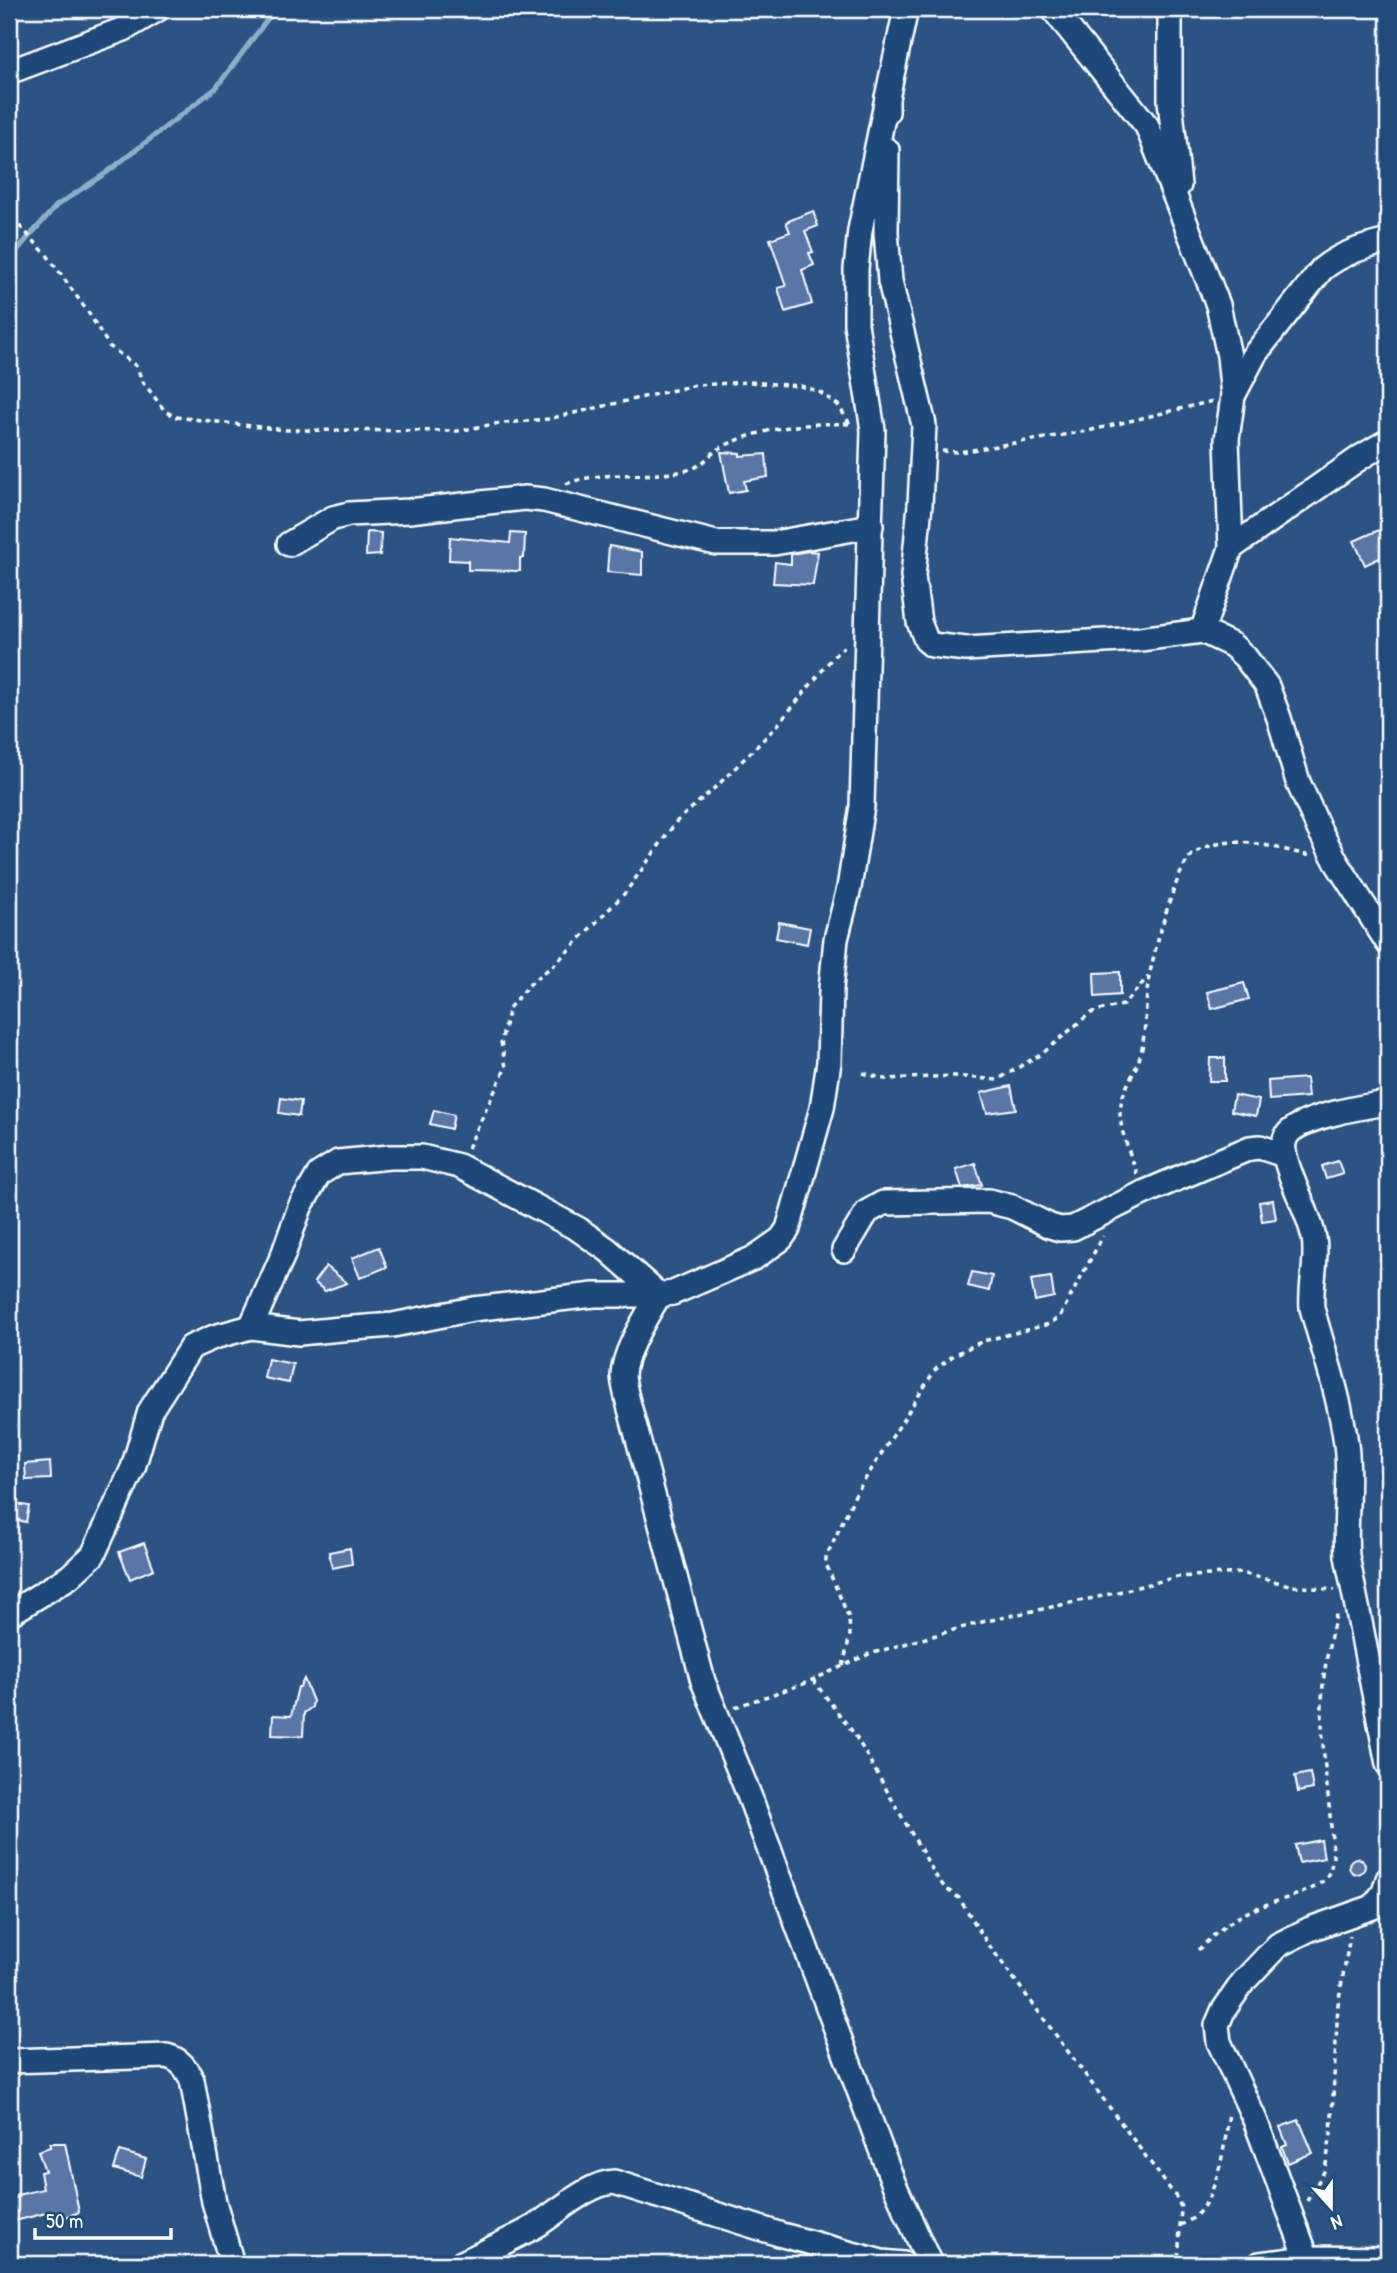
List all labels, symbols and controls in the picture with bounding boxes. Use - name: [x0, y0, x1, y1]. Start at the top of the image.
- north arrow: [1296, 2172, 1366, 2242]
- scale bar: [35, 2196, 172, 2240]
- text: 50 m: [46, 2206, 83, 2235]
- text: N: [1328, 2209, 1346, 2237]

